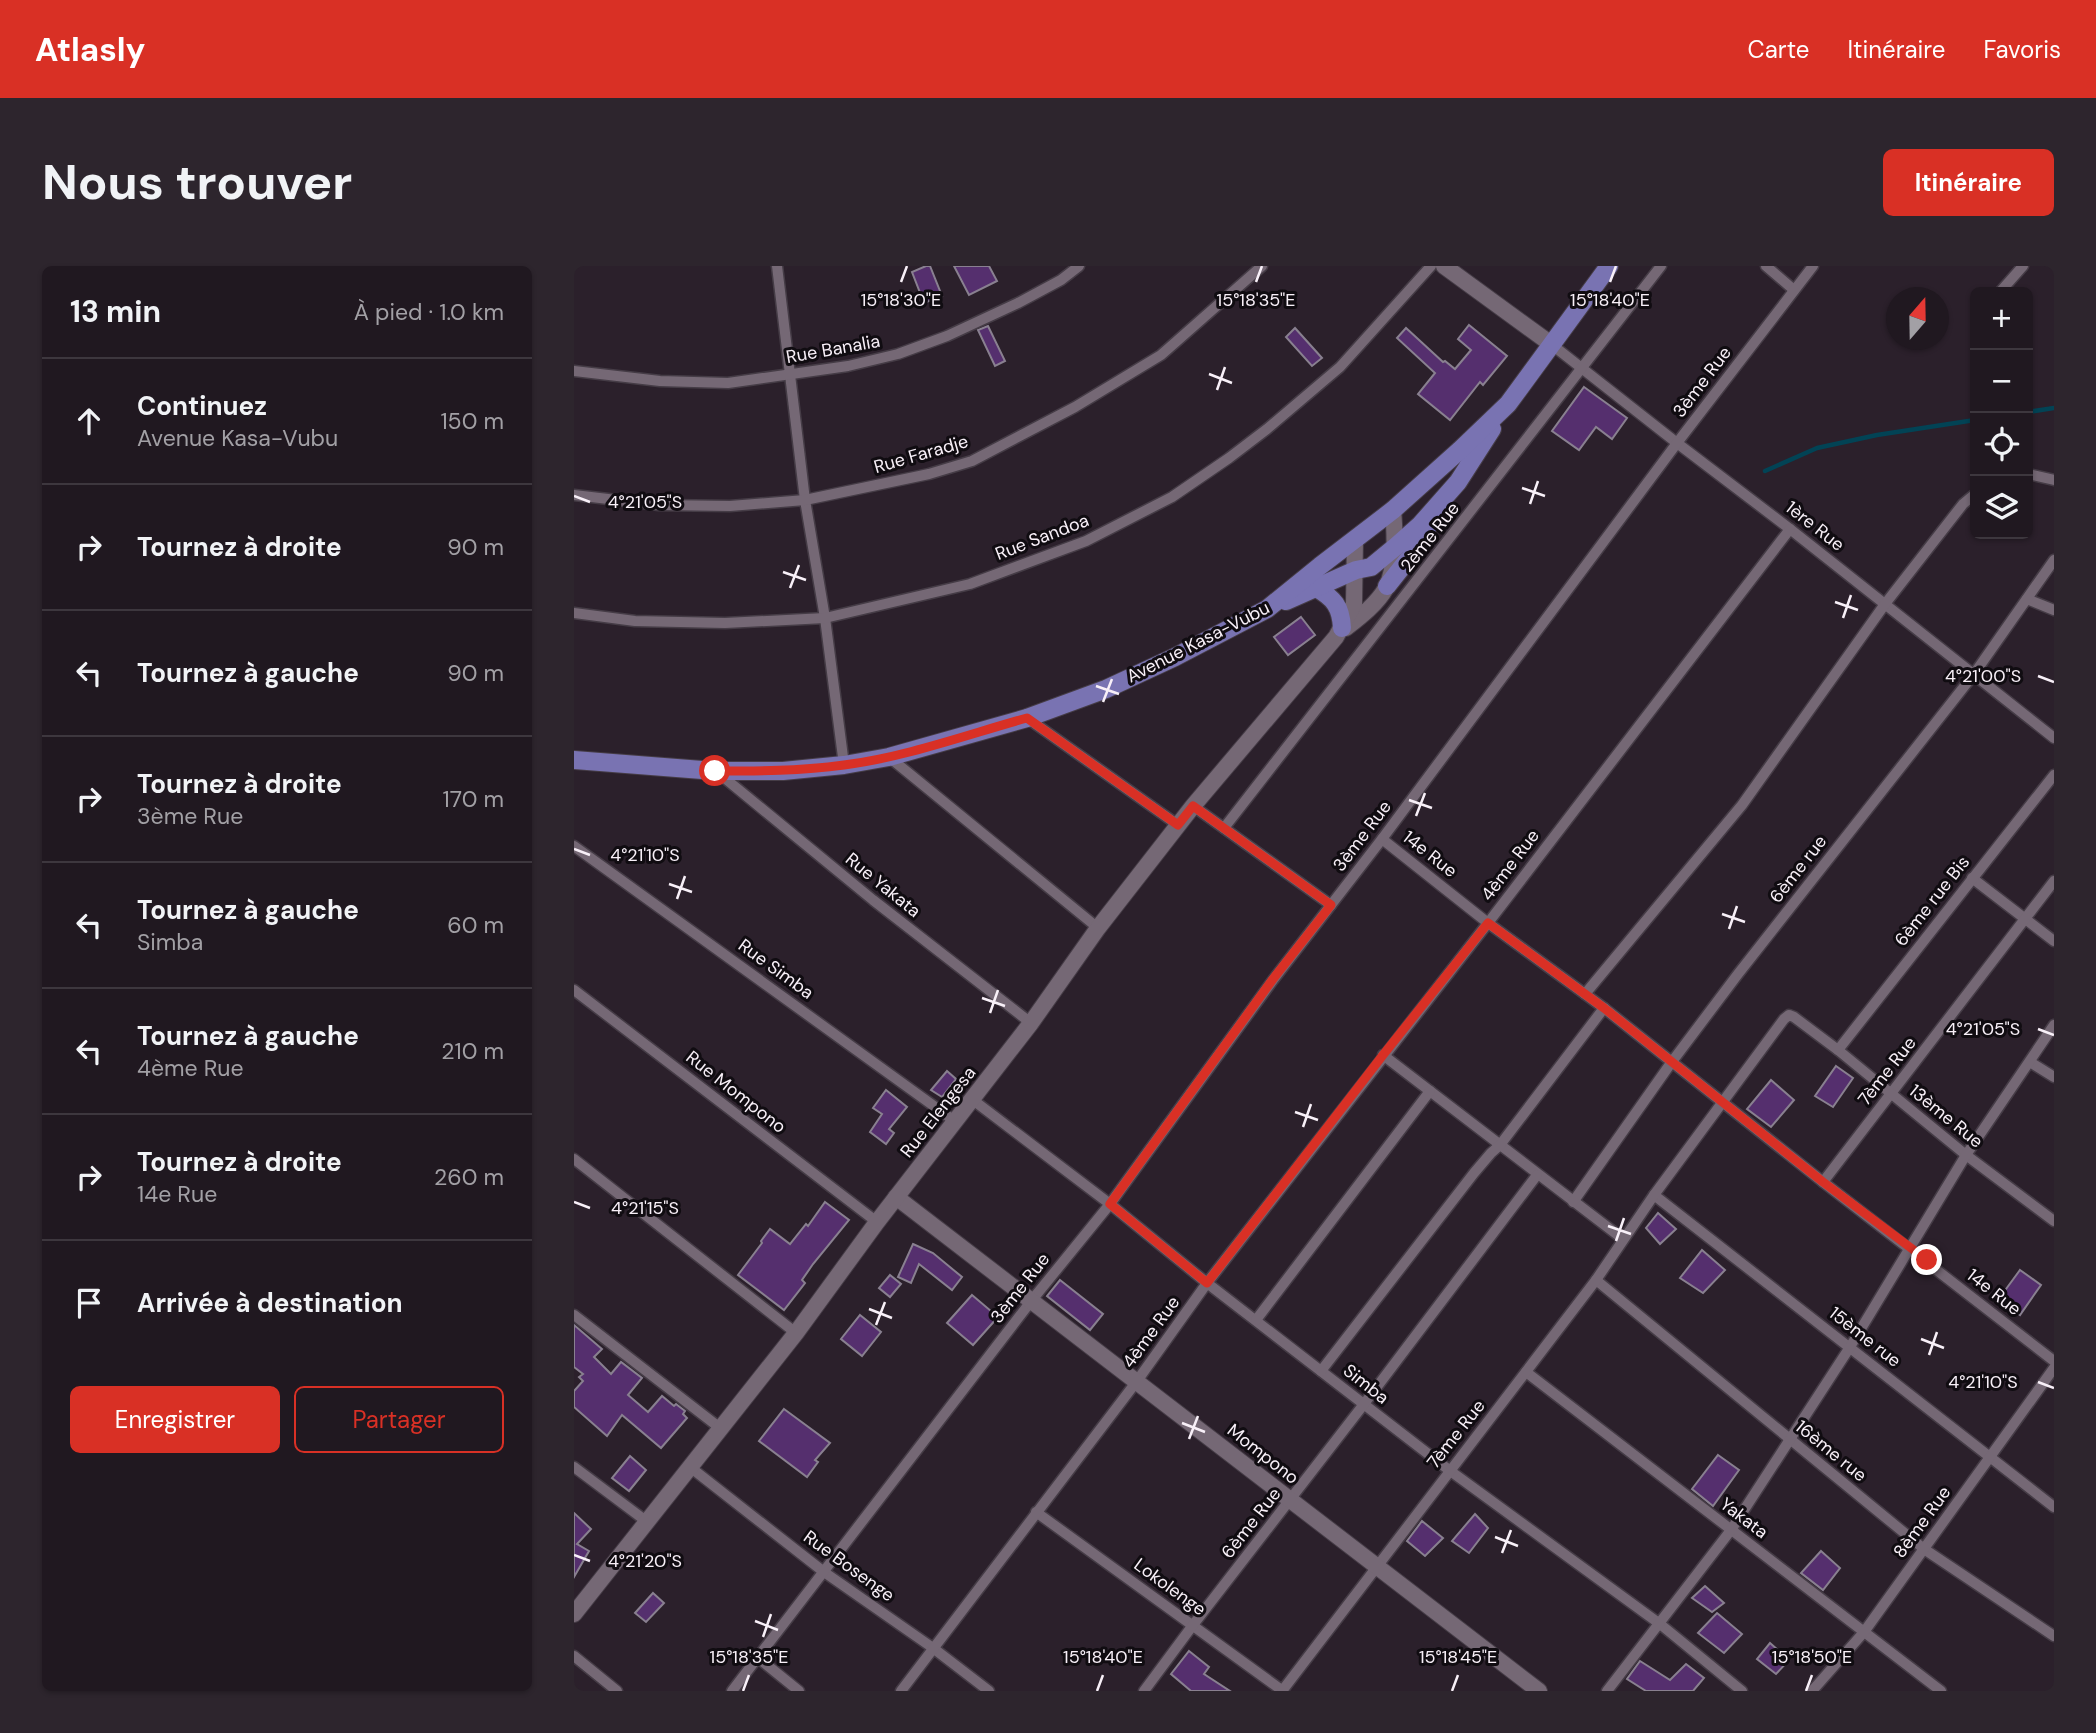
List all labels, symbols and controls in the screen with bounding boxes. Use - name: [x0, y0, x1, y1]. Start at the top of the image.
- text: Atlasly: [35, 28, 145, 71]
- text: Carte: [1748, 34, 1809, 65]
- text: Itinéraire: [1847, 34, 1945, 65]
- text: Favoris: [1983, 34, 2061, 65]
- button: Itinéraire: [1883, 149, 2054, 216]
- text: Nous trouver: [42, 150, 352, 214]
- north arrow: [1886, 287, 1949, 350]
- map controls: [1970, 287, 2033, 539]
- button: +: [1970, 287, 2033, 350]
- text: 15°18'30"E: [861, 288, 941, 312]
- text: 15°18'35"E: [1217, 288, 1295, 312]
- text: 15°18'40"E: [1570, 288, 1650, 312]
- text: 13 min: [70, 292, 161, 331]
- text: À pied · 1.0 km: [354, 297, 504, 327]
- street label: Rue Banalia: [784, 329, 882, 369]
- street label: 3ème Rue: [1667, 342, 1737, 422]
- button: −: [1970, 350, 2033, 413]
- text: Continuez: [137, 389, 267, 423]
- icon: ahead: [70, 402, 108, 440]
- text: 150 m: [440, 406, 504, 436]
- button: locate: [1970, 413, 2033, 476]
- text: Avenue Kasa-Vubu: [137, 423, 338, 453]
- street label: Rue Faradje: [871, 429, 971, 479]
- button: layers: [1970, 476, 2033, 539]
- text: 4°21'05"S: [608, 490, 682, 514]
- street label: 1ère Rue: [1781, 495, 1849, 557]
- street label: 2ème Rue: [1395, 497, 1465, 577]
- street label: Rue Sandoa: [992, 508, 1092, 566]
- icon: right: [70, 528, 108, 566]
- text: Tournez à droite: [137, 530, 342, 564]
- text: 90 m: [447, 532, 504, 562]
- street label: Avenue Kasa-Vubu: [1122, 596, 1274, 688]
- icon: left: [70, 654, 108, 692]
- text: Tournez à gauche: [137, 656, 359, 690]
- text: 90 m: [447, 658, 504, 688]
- text: 4°21'00"S: [1945, 664, 2021, 688]
- route start: [699, 755, 730, 786]
- text: Tournez à droite: [137, 767, 342, 801]
- icon: right: [70, 780, 108, 818]
- text: 170 m: [443, 784, 504, 814]
- street label: 3ème Rue: [1327, 796, 1397, 876]
- text: 3ème Rue: [137, 801, 243, 831]
- street label: 4ème Rue: [1475, 824, 1545, 906]
- street label: 14e Rue: [1398, 825, 1462, 883]
- street label: 6ème rue: [1764, 830, 1832, 908]
- text: 4°21'10"S: [610, 843, 680, 867]
- street label: Rue Yakata: [840, 847, 926, 923]
- street label: 6ème rue Bis: [1889, 851, 1975, 951]
- text: Tournez à gauche: [137, 893, 359, 927]
- icon: left: [70, 906, 108, 944]
- text: 60 m: [447, 910, 504, 940]
- text: Simba: [137, 927, 203, 957]
- street label: Rue Simba: [733, 933, 819, 1005]
- text: 4°21'05"S: [1946, 1017, 2020, 1041]
- text: Tournez à gauche: [137, 1019, 359, 1053]
- icon: left: [70, 1032, 108, 1070]
- street label: 7ème Rue: [1853, 1032, 1921, 1110]
- text: 210 m: [441, 1036, 504, 1066]
- street label: Rue Mompono: [681, 1045, 791, 1139]
- text: 4ème Rue: [137, 1053, 244, 1083]
- street label: Rue Elengesa: [895, 1061, 981, 1163]
- street label: 13ème Rue: [1904, 1079, 1988, 1153]
- text: Tournez à droite: [137, 1145, 342, 1179]
- icon: right: [70, 1158, 108, 1196]
- text: 260 m: [434, 1162, 504, 1192]
- text: 14e Rue: [137, 1179, 217, 1209]
- text: 4°21'15"S: [611, 1196, 679, 1220]
- route end: [1911, 1244, 1942, 1275]
- street label: 3ème Rue: [985, 1248, 1055, 1328]
- street label: 14e Rue: [1962, 1263, 2026, 1321]
- icon: arrive: [70, 1284, 108, 1322]
- text: Arrivée à destination: [137, 1286, 403, 1320]
- street label: 4ème Rue: [1117, 1291, 1185, 1373]
- street label: 15ème rue: [1824, 1301, 1906, 1373]
- street label: Simba: [1338, 1359, 1394, 1409]
- text: 4°21'10"S: [1948, 1370, 2018, 1394]
- button: Enregistrer: [70, 1386, 280, 1453]
- button: Partager: [294, 1386, 504, 1453]
- street label: 7ème Rue: [1422, 1395, 1490, 1473]
- street label: 16ème rue: [1790, 1415, 1872, 1487]
- street label: Mompono: [1222, 1418, 1304, 1490]
- street label: 8ème Rue: [1888, 1481, 1956, 1563]
- street label: 6ème Rue: [1216, 1483, 1286, 1563]
- street label: Yakata: [1715, 1492, 1773, 1544]
- street label: Rue Bosenge: [799, 1525, 899, 1607]
- text: 4°21'20"S: [608, 1549, 682, 1573]
- street label: Lokolenge: [1129, 1553, 1211, 1621]
- text: 15°18'35"E: [710, 1645, 788, 1669]
- text: 15°18'40"E: [1063, 1645, 1143, 1669]
- text: 15°18'45"E: [1419, 1645, 1497, 1669]
- text: 15°18'50"E: [1772, 1645, 1852, 1669]

